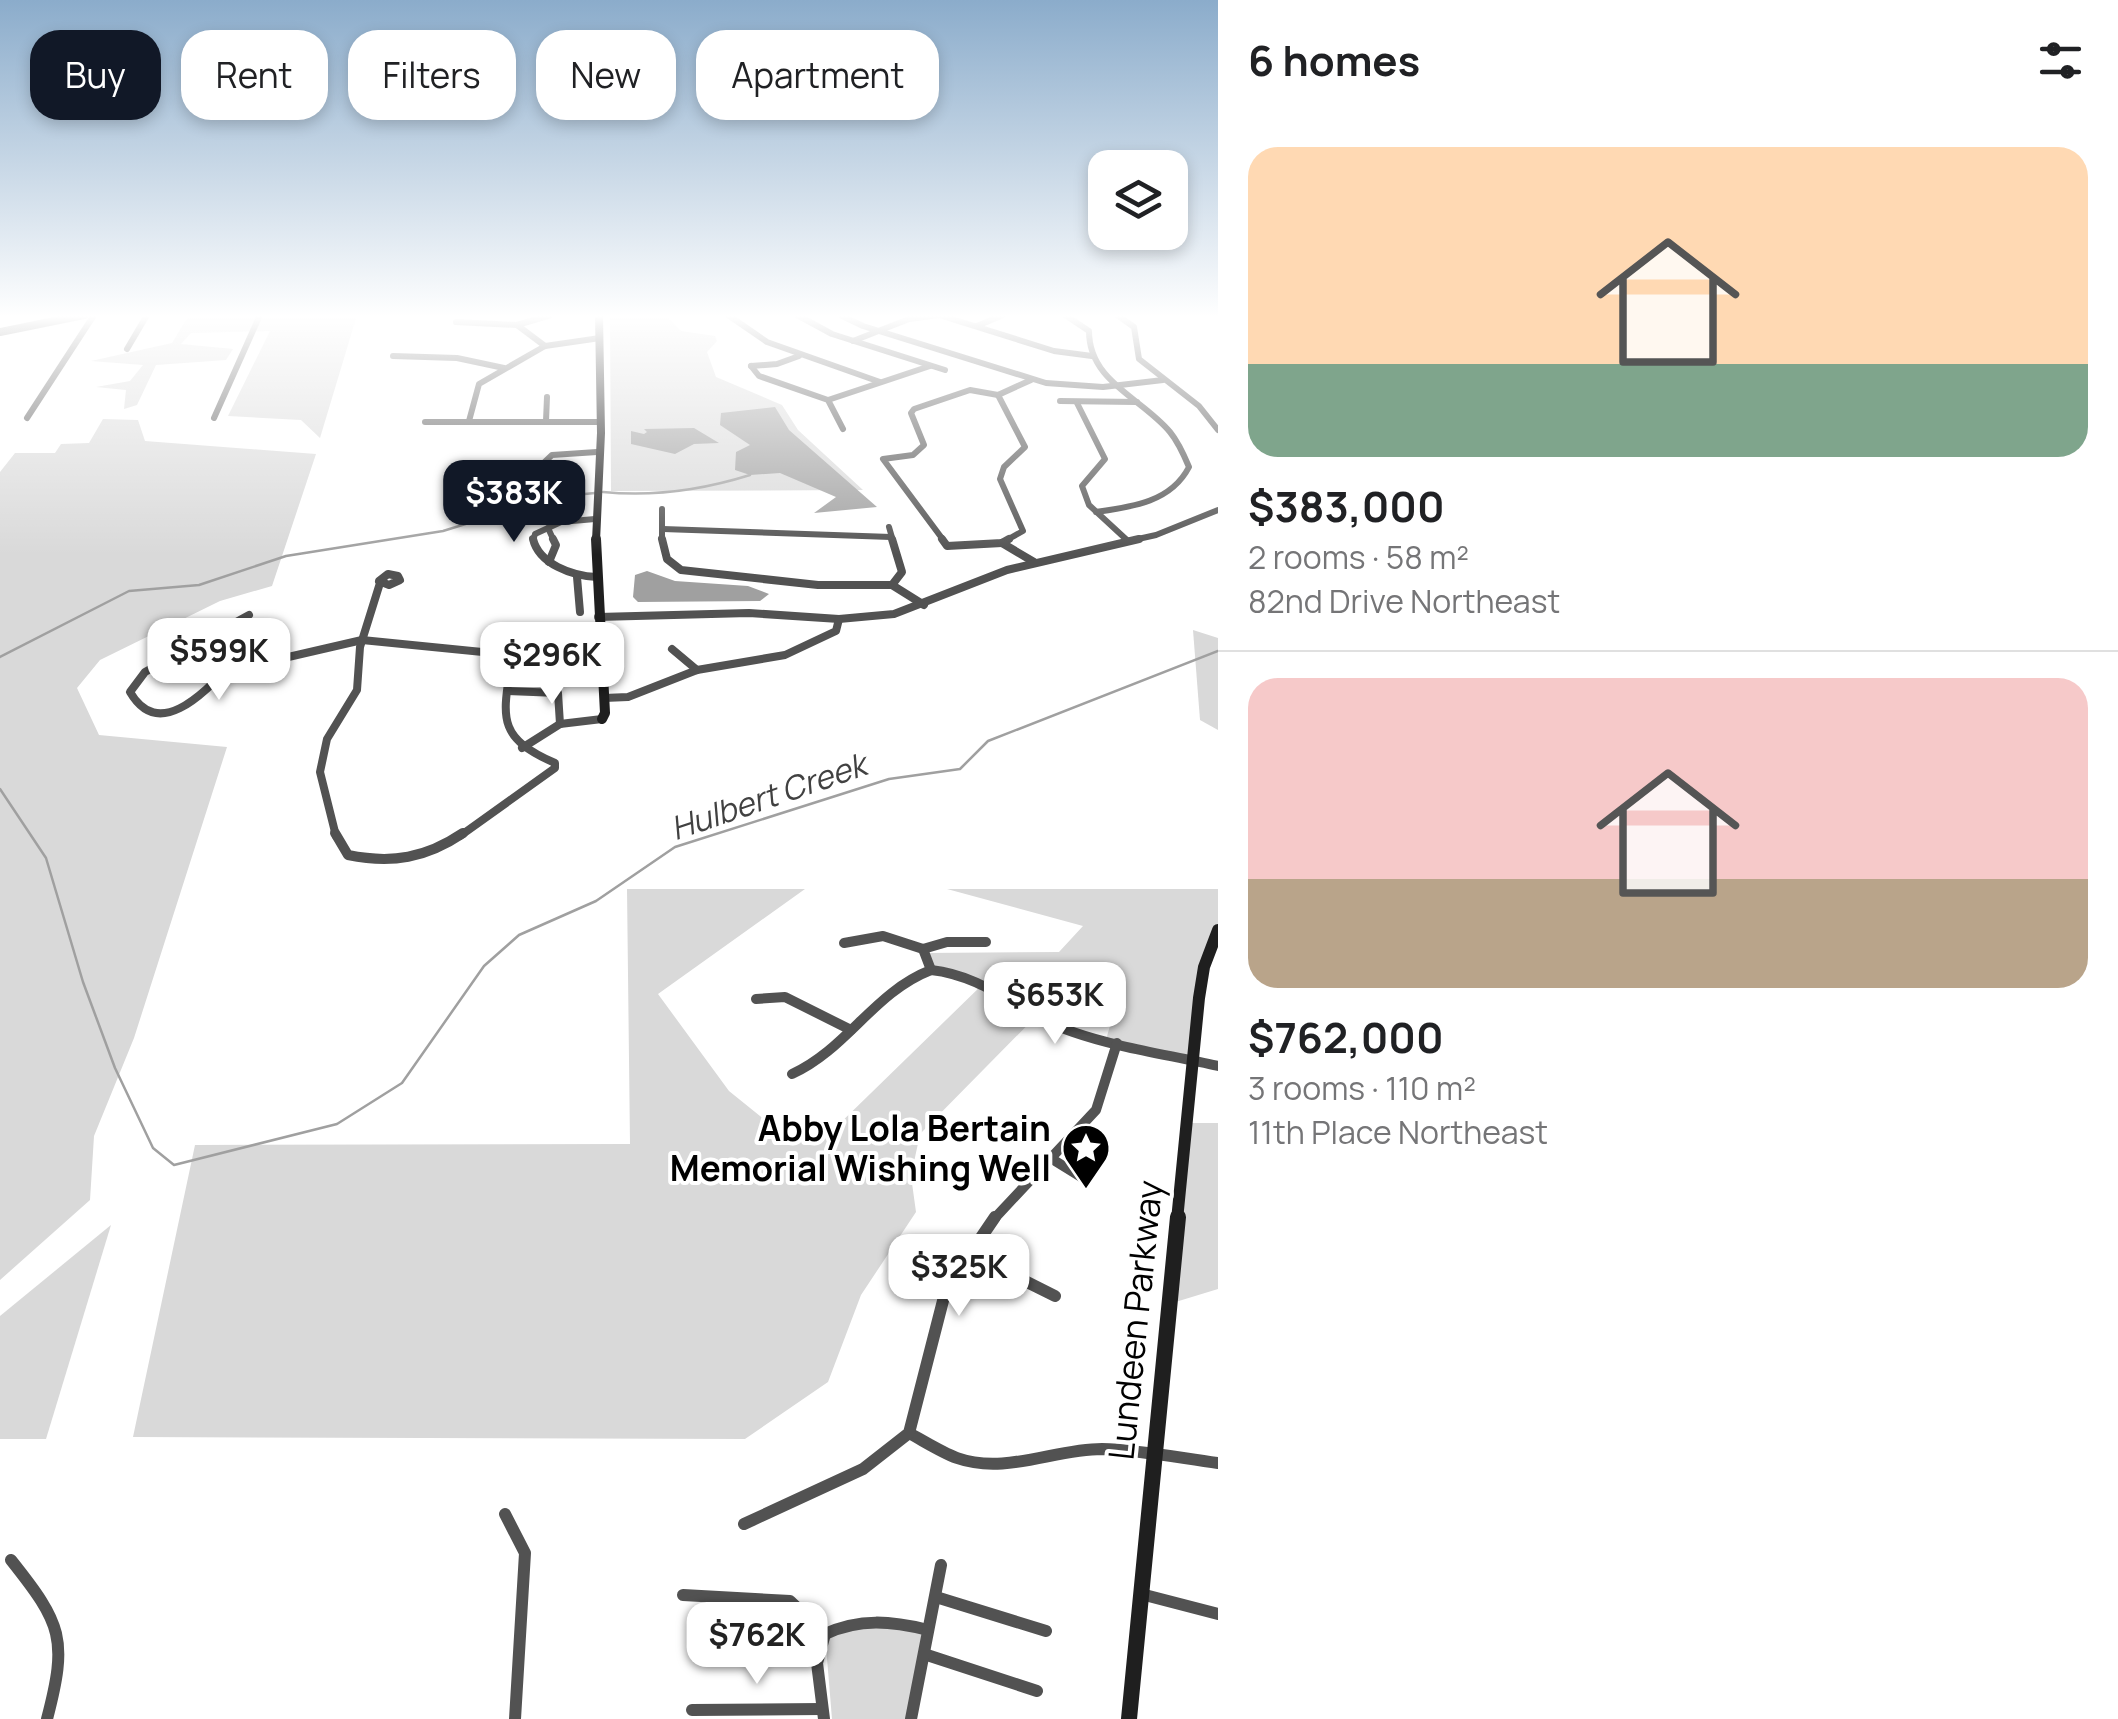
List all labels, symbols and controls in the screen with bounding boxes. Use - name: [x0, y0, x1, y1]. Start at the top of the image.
- chip: Buy: [30, 30, 161, 120]
- chip: Rent: [181, 30, 328, 120]
- chip: Filters: [348, 30, 516, 120]
- chip: New: [536, 30, 676, 120]
- chip: Apartment: [696, 30, 939, 120]
- text: 6 homes: [1248, 31, 1420, 89]
- icon: filters: [2033, 33, 2088, 88]
- map controls: [1088, 150, 1188, 250]
- button: layers: [1088, 150, 1188, 250]
- icon: home: [1578, 212, 1758, 392]
- pin: $383K: [444, 460, 584, 545]
- text: $383K: [465, 470, 563, 514]
- text: $383,000: [1248, 477, 1445, 535]
- text: 2 rooms · 58 m²: [1248, 535, 1469, 579]
- text: 82nd Drive Northeast: [1248, 579, 1560, 623]
- pin: $599K: [149, 618, 289, 703]
- pin: $296K: [482, 622, 622, 707]
- text: $599K: [169, 628, 269, 672]
- text: $296K: [502, 632, 602, 676]
- water label: Hulbert Creek: [664, 741, 876, 850]
- icon: home: [1578, 743, 1758, 923]
- pin: $653K: [985, 962, 1125, 1047]
- text: $653K: [1006, 972, 1104, 1016]
- text: $762,000: [1248, 1008, 1444, 1066]
- text: 3 rooms · 110 m²: [1248, 1066, 1476, 1110]
- place label: Abby Lola Bertain Memorial Wishing Well: [670, 1104, 1051, 1192]
- text: 11th Place Northeast: [1248, 1110, 1548, 1154]
- place icon: Abby Lola Bertain Memorial Wishing Well: [1060, 1122, 1112, 1190]
- street label: Lundeen Parkway: [1096, 1178, 1174, 1462]
- pin: $325K: [889, 1234, 1029, 1319]
- text: $325K: [910, 1244, 1008, 1288]
- pin: $762K: [687, 1602, 827, 1687]
- text: $762K: [709, 1612, 805, 1656]

